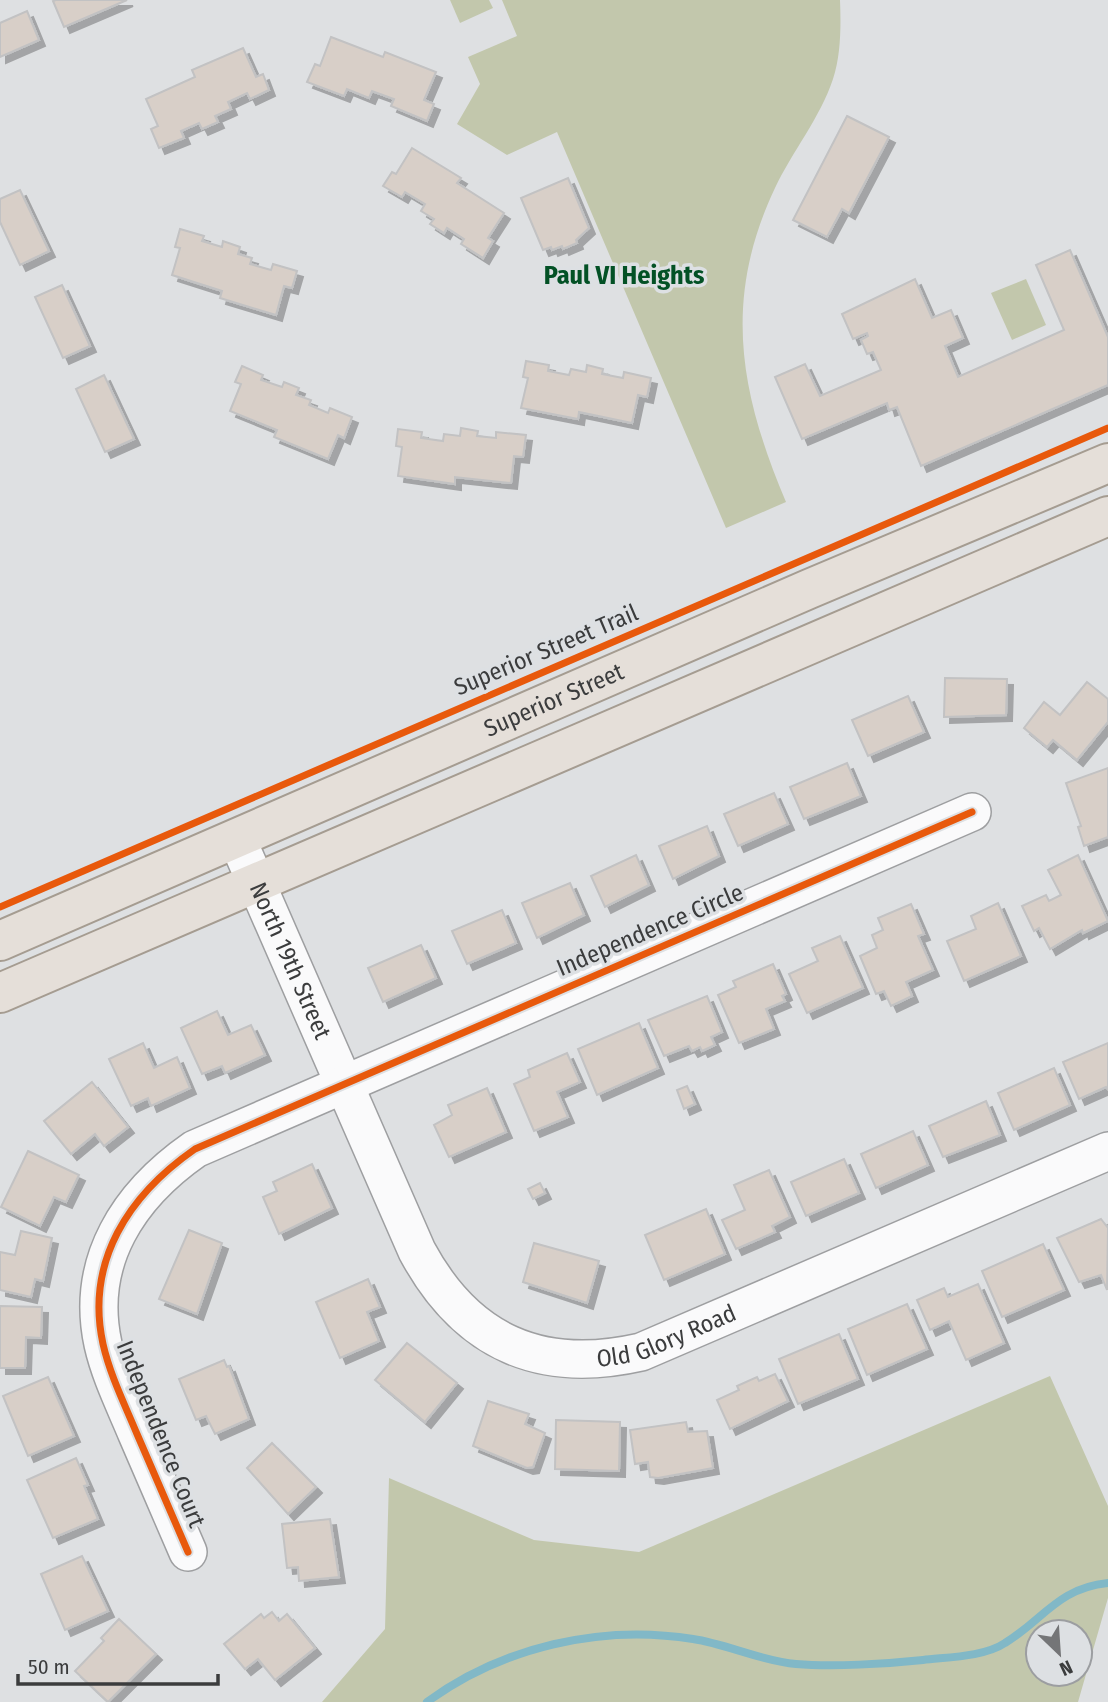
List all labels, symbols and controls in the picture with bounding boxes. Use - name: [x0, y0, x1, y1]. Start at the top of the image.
- district label: Paul VI Heights: [544, 260, 704, 291]
- street label: Superior Street Trail: [450, 598, 642, 702]
- street label: Superior Street: [479, 657, 627, 743]
- street label: North 19th Street: [244, 878, 337, 1044]
- street label: Independence Circle: [553, 878, 747, 982]
- street label: Old Glory Road: [595, 1299, 740, 1373]
- street label: Independence Court: [111, 1337, 211, 1532]
- north arrow: [1024, 1618, 1094, 1688]
- scale bar: [18, 1642, 217, 1686]
- text: 50 m: [28, 1654, 70, 1680]
- text: N: [1056, 1655, 1076, 1681]

